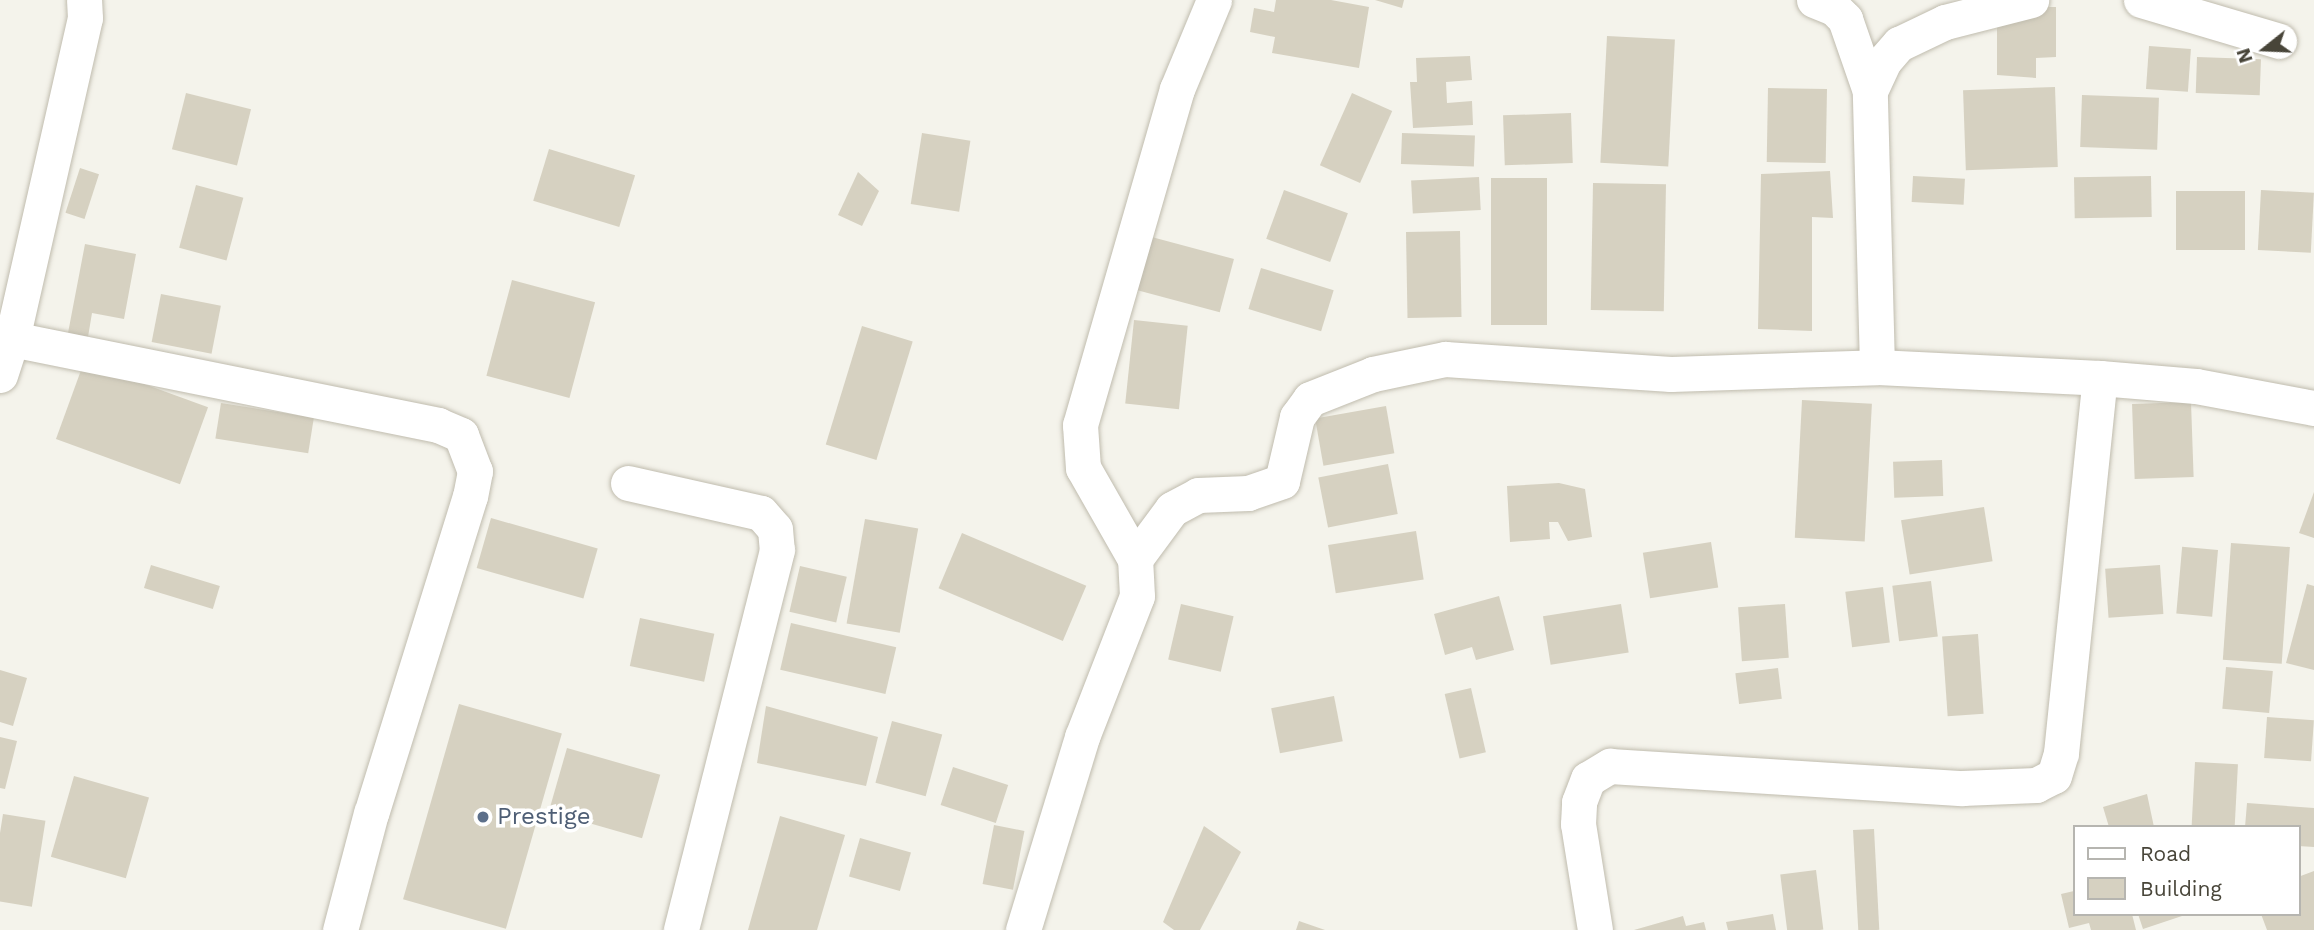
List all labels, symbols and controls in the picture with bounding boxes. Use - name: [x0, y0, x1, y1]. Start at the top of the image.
- north arrow: [2230, 14, 2300, 84]
- text: N: [2231, 45, 2258, 66]
- place label: Prestige: [497, 803, 591, 831]
- marker: Prestige: [475, 809, 491, 825]
- legend: [2072, 825, 2300, 916]
- text: Road: [2140, 841, 2191, 866]
- text: Building: [2140, 876, 2222, 901]

